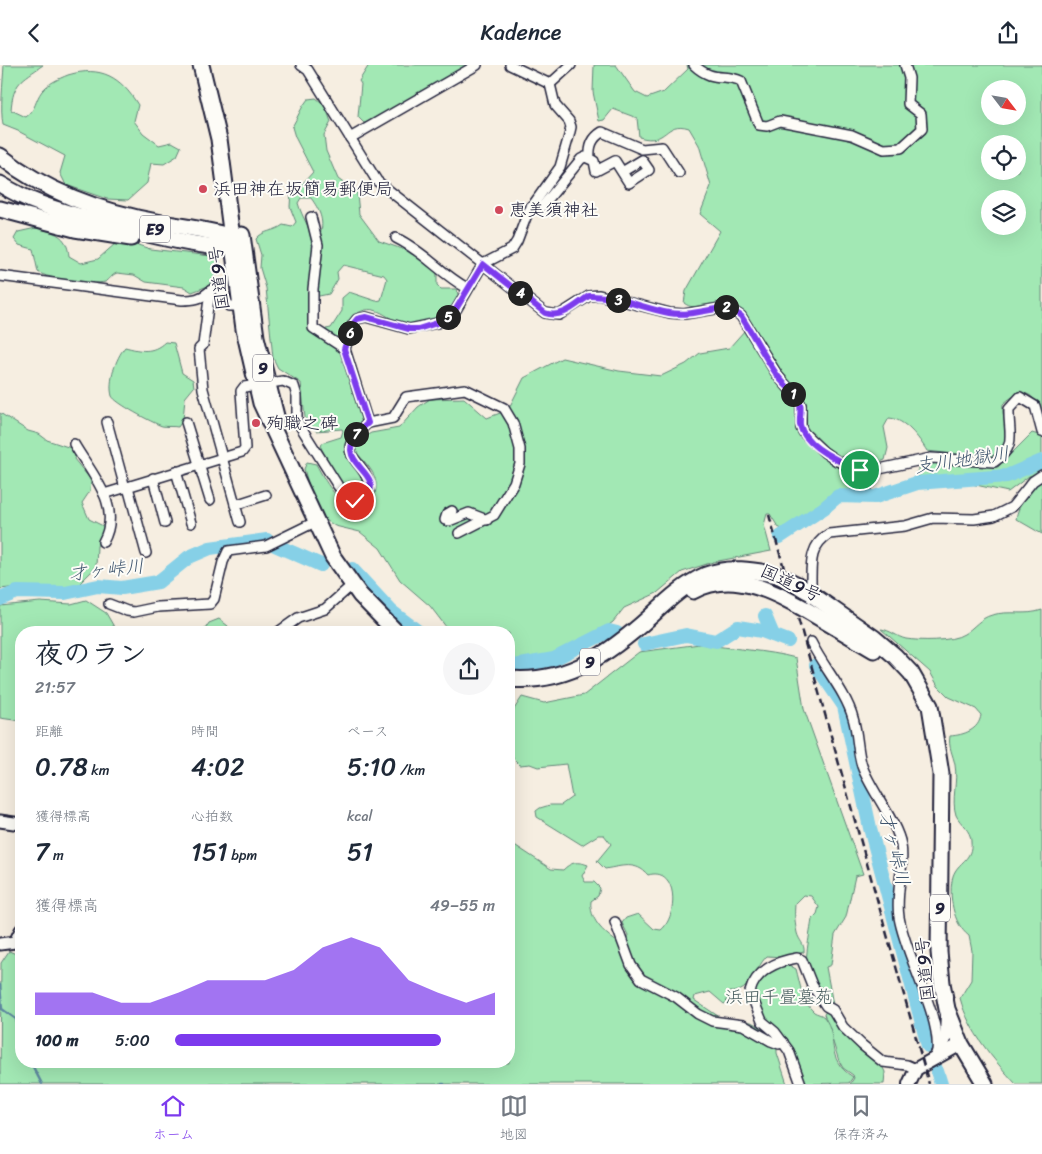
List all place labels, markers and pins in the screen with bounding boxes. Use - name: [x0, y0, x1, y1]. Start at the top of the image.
- place label: 浜田神在坂簡易郵便局: [213, 173, 393, 205]
- marker: 浜田神在坂簡易郵便局: [197, 183, 209, 195]
- place label: 恵美須神社: [509, 194, 599, 226]
- marker: 恵美須神社: [493, 204, 505, 216]
- pin: 4: [508, 281, 532, 305]
- pin: 3: [606, 287, 630, 313]
- pin: 2: [714, 295, 738, 319]
- pin: 5: [436, 305, 460, 329]
- pin: 6: [338, 321, 362, 345]
- pin: 1: [780, 381, 806, 407]
- place label: 殉職之碑: [266, 407, 338, 439]
- marker: 殉職之碑: [250, 417, 262, 429]
- pin: 7: [344, 421, 368, 447]
- pin: [839, 449, 881, 491]
- pin: [334, 480, 376, 522]

